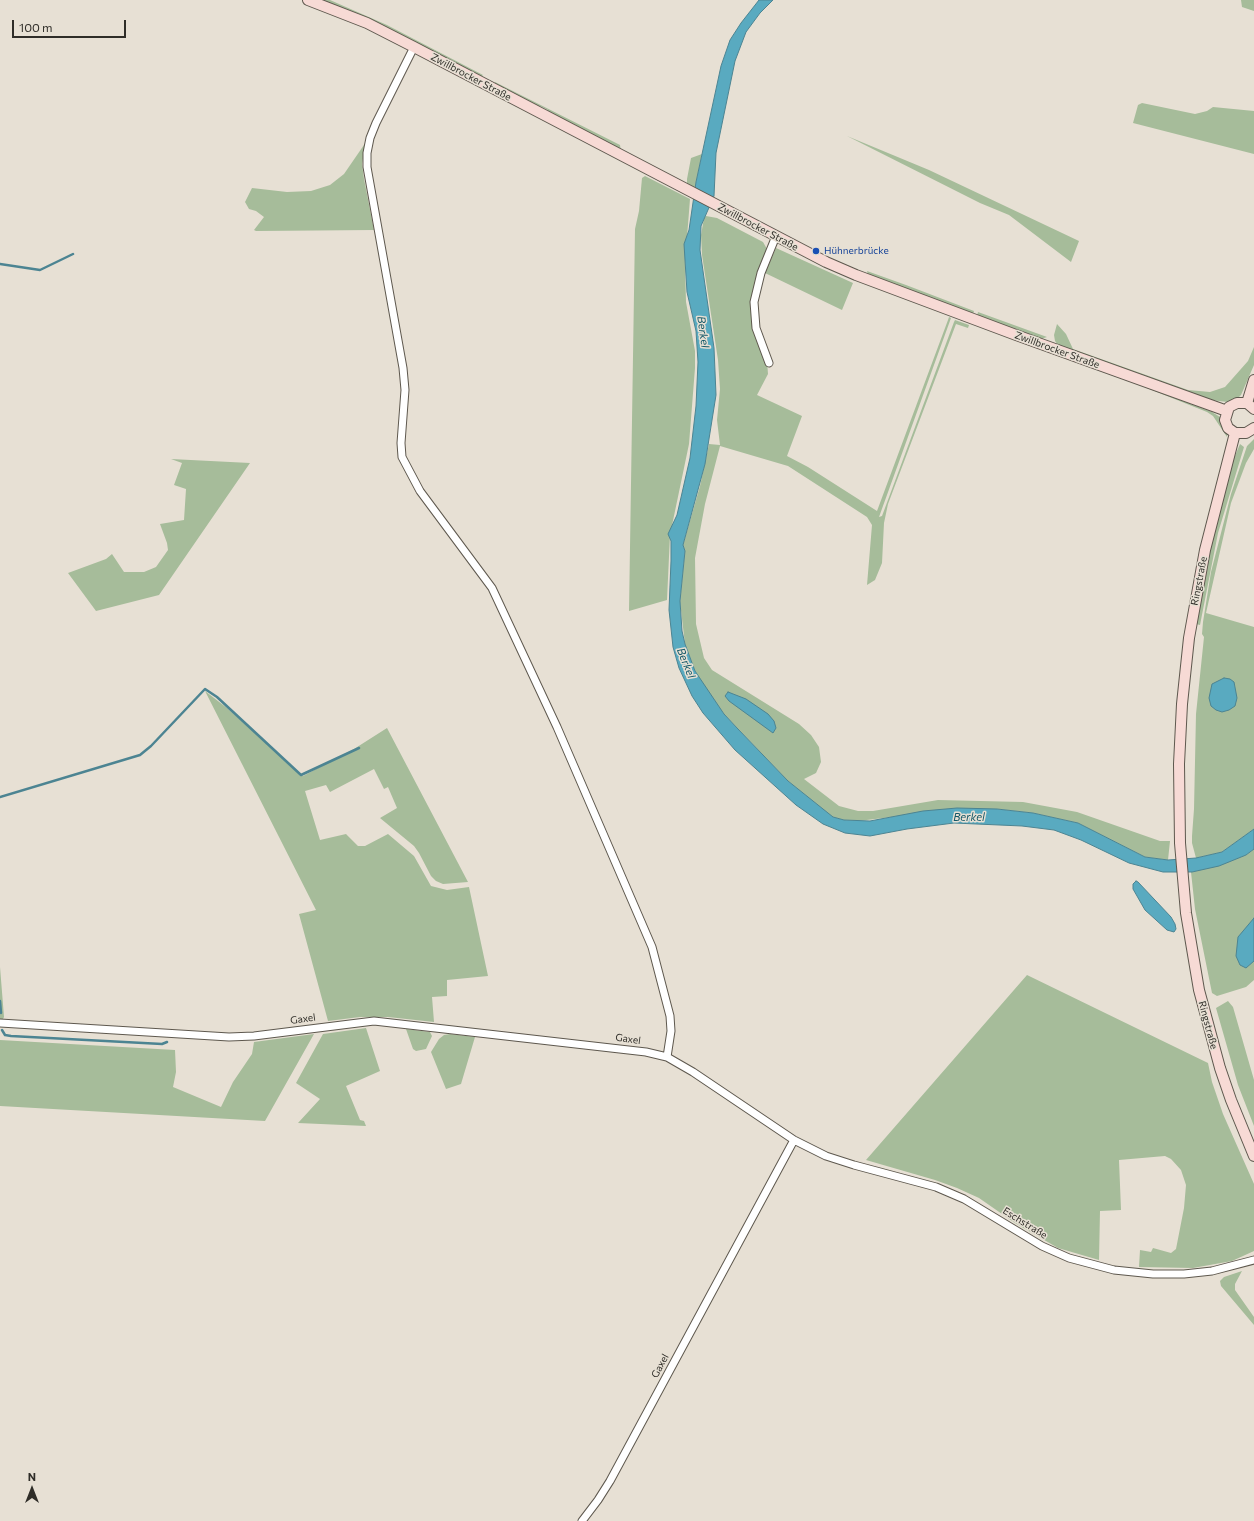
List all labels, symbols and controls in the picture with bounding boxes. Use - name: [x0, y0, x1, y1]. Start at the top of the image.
- scale bar: [14, 12, 128, 38]
- text: 100 m: [19, 20, 53, 34]
- street label: Zwillbrocker Straße: [429, 51, 513, 103]
- street label: Zwillbrocker Straße: [716, 201, 800, 253]
- place label: Hühnerbrücke: [824, 245, 889, 257]
- marker: Hühnerbrücke: [811, 246, 821, 256]
- water label: Berkel: [694, 315, 712, 349]
- street label: Zwillbrocker Straße: [1013, 329, 1101, 371]
- street label: Ringstraße: [1188, 556, 1210, 606]
- water label: Berkel: [674, 646, 698, 680]
- water label: Berkel: [953, 810, 985, 824]
- street label: Ringstraße: [1196, 1000, 1220, 1050]
- street label: Gaxel: [290, 1011, 316, 1027]
- street label: Gaxel: [615, 1031, 641, 1047]
- street label: Eschstraße: [1001, 1205, 1049, 1241]
- street label: Gaxel: [649, 1352, 671, 1380]
- north arrow: [12, 1469, 52, 1509]
- text: N: [28, 1470, 36, 1483]

